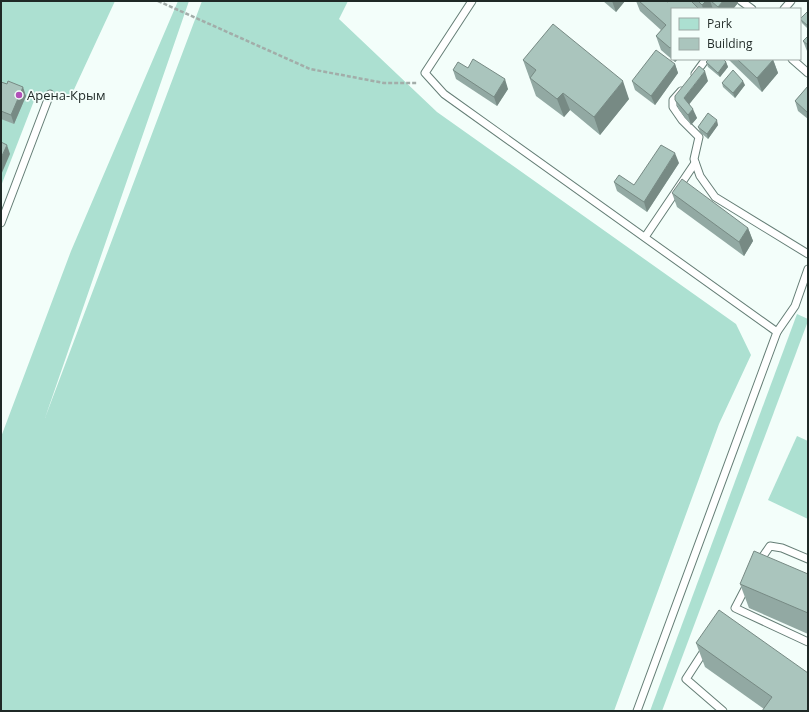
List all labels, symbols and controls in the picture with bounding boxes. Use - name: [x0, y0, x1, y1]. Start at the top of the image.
- legend: [671, 8, 801, 60]
- text: Park: [707, 15, 733, 32]
- text: Building: [707, 35, 753, 52]
- place label: Арена-Крым: [27, 86, 106, 104]
- marker: Арена-Крым: [14, 90, 24, 100]

